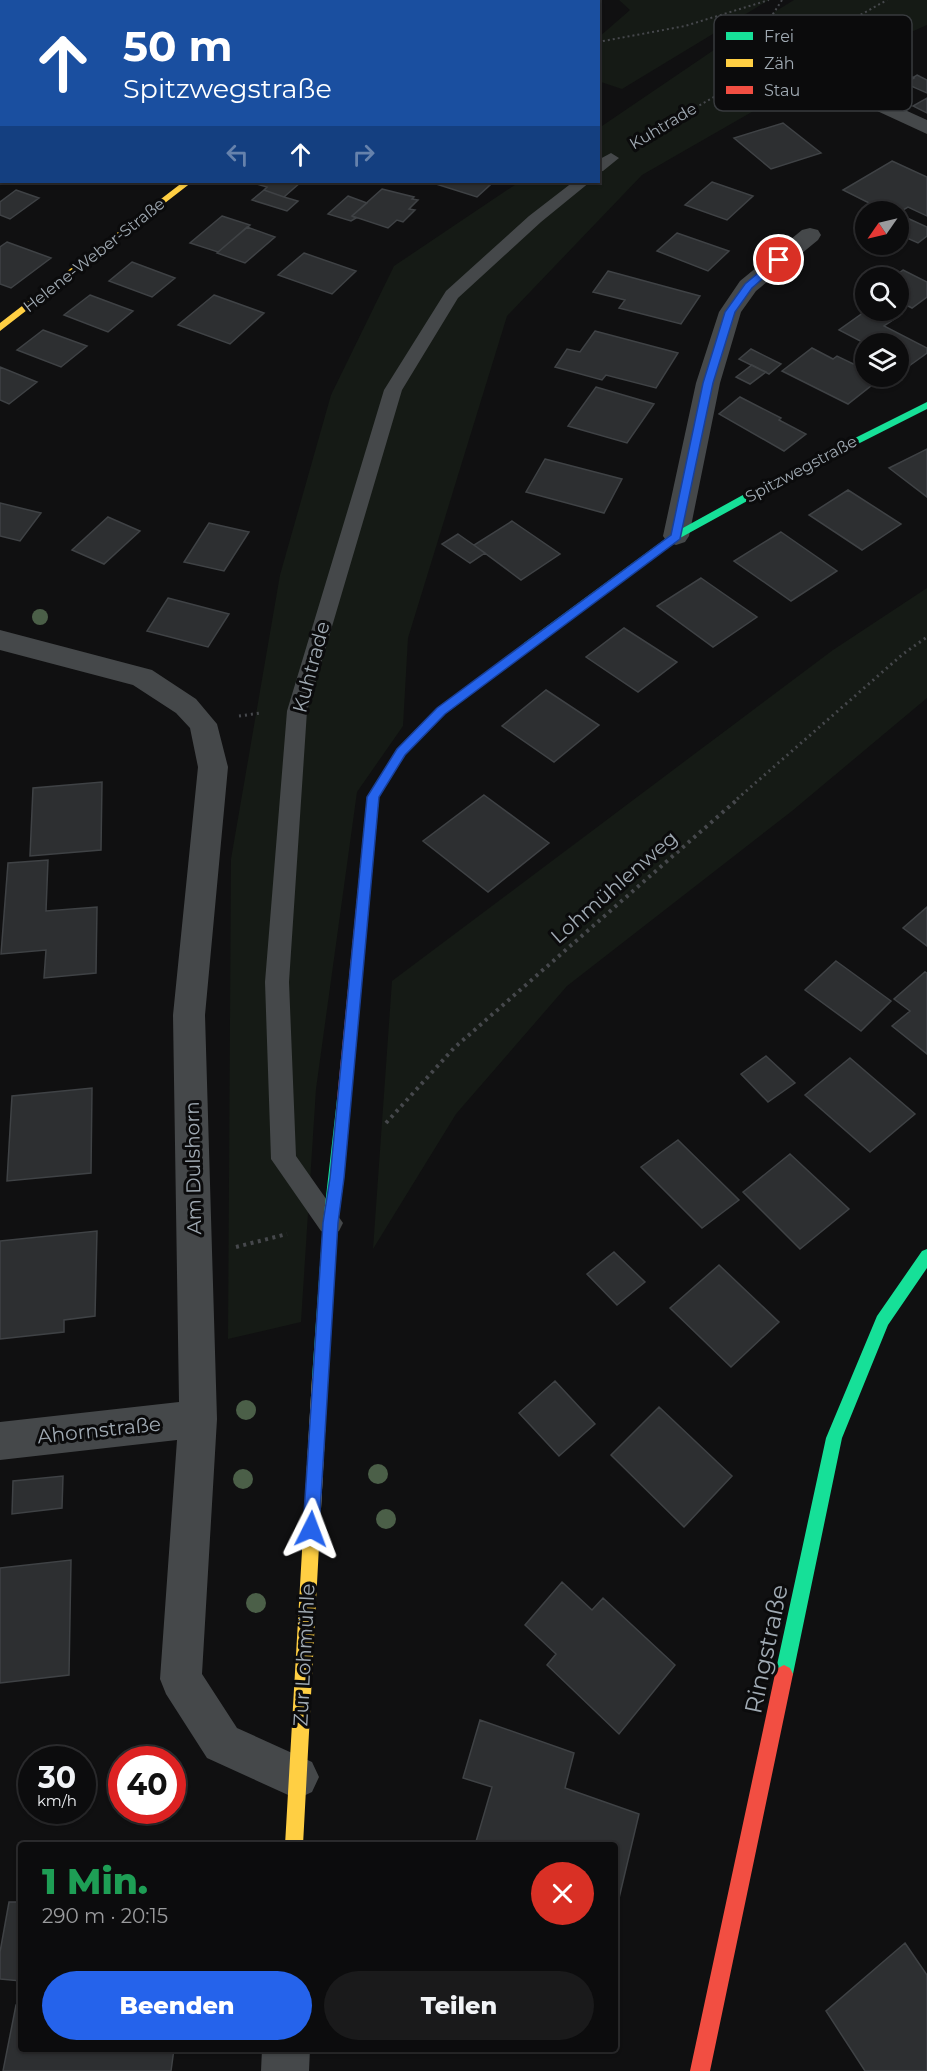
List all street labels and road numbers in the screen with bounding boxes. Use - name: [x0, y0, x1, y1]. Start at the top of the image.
- street label: Kuhtrade: [626, 99, 700, 153]
- street label: Helene-Weber-Straße: [20, 194, 168, 316]
- street label: Spitzwegstraße: [742, 432, 860, 506]
- street label: Kuhtrade: [287, 619, 335, 715]
- street label: Lohmühlenweg: [546, 826, 682, 948]
- street label: Am Dulshorn: [180, 1101, 206, 1235]
- street label: Ahornstraße: [36, 1412, 162, 1448]
- street label: Ringstraße: [738, 1582, 794, 1716]
- street label: Zur Lohmühle: [288, 1583, 320, 1727]

